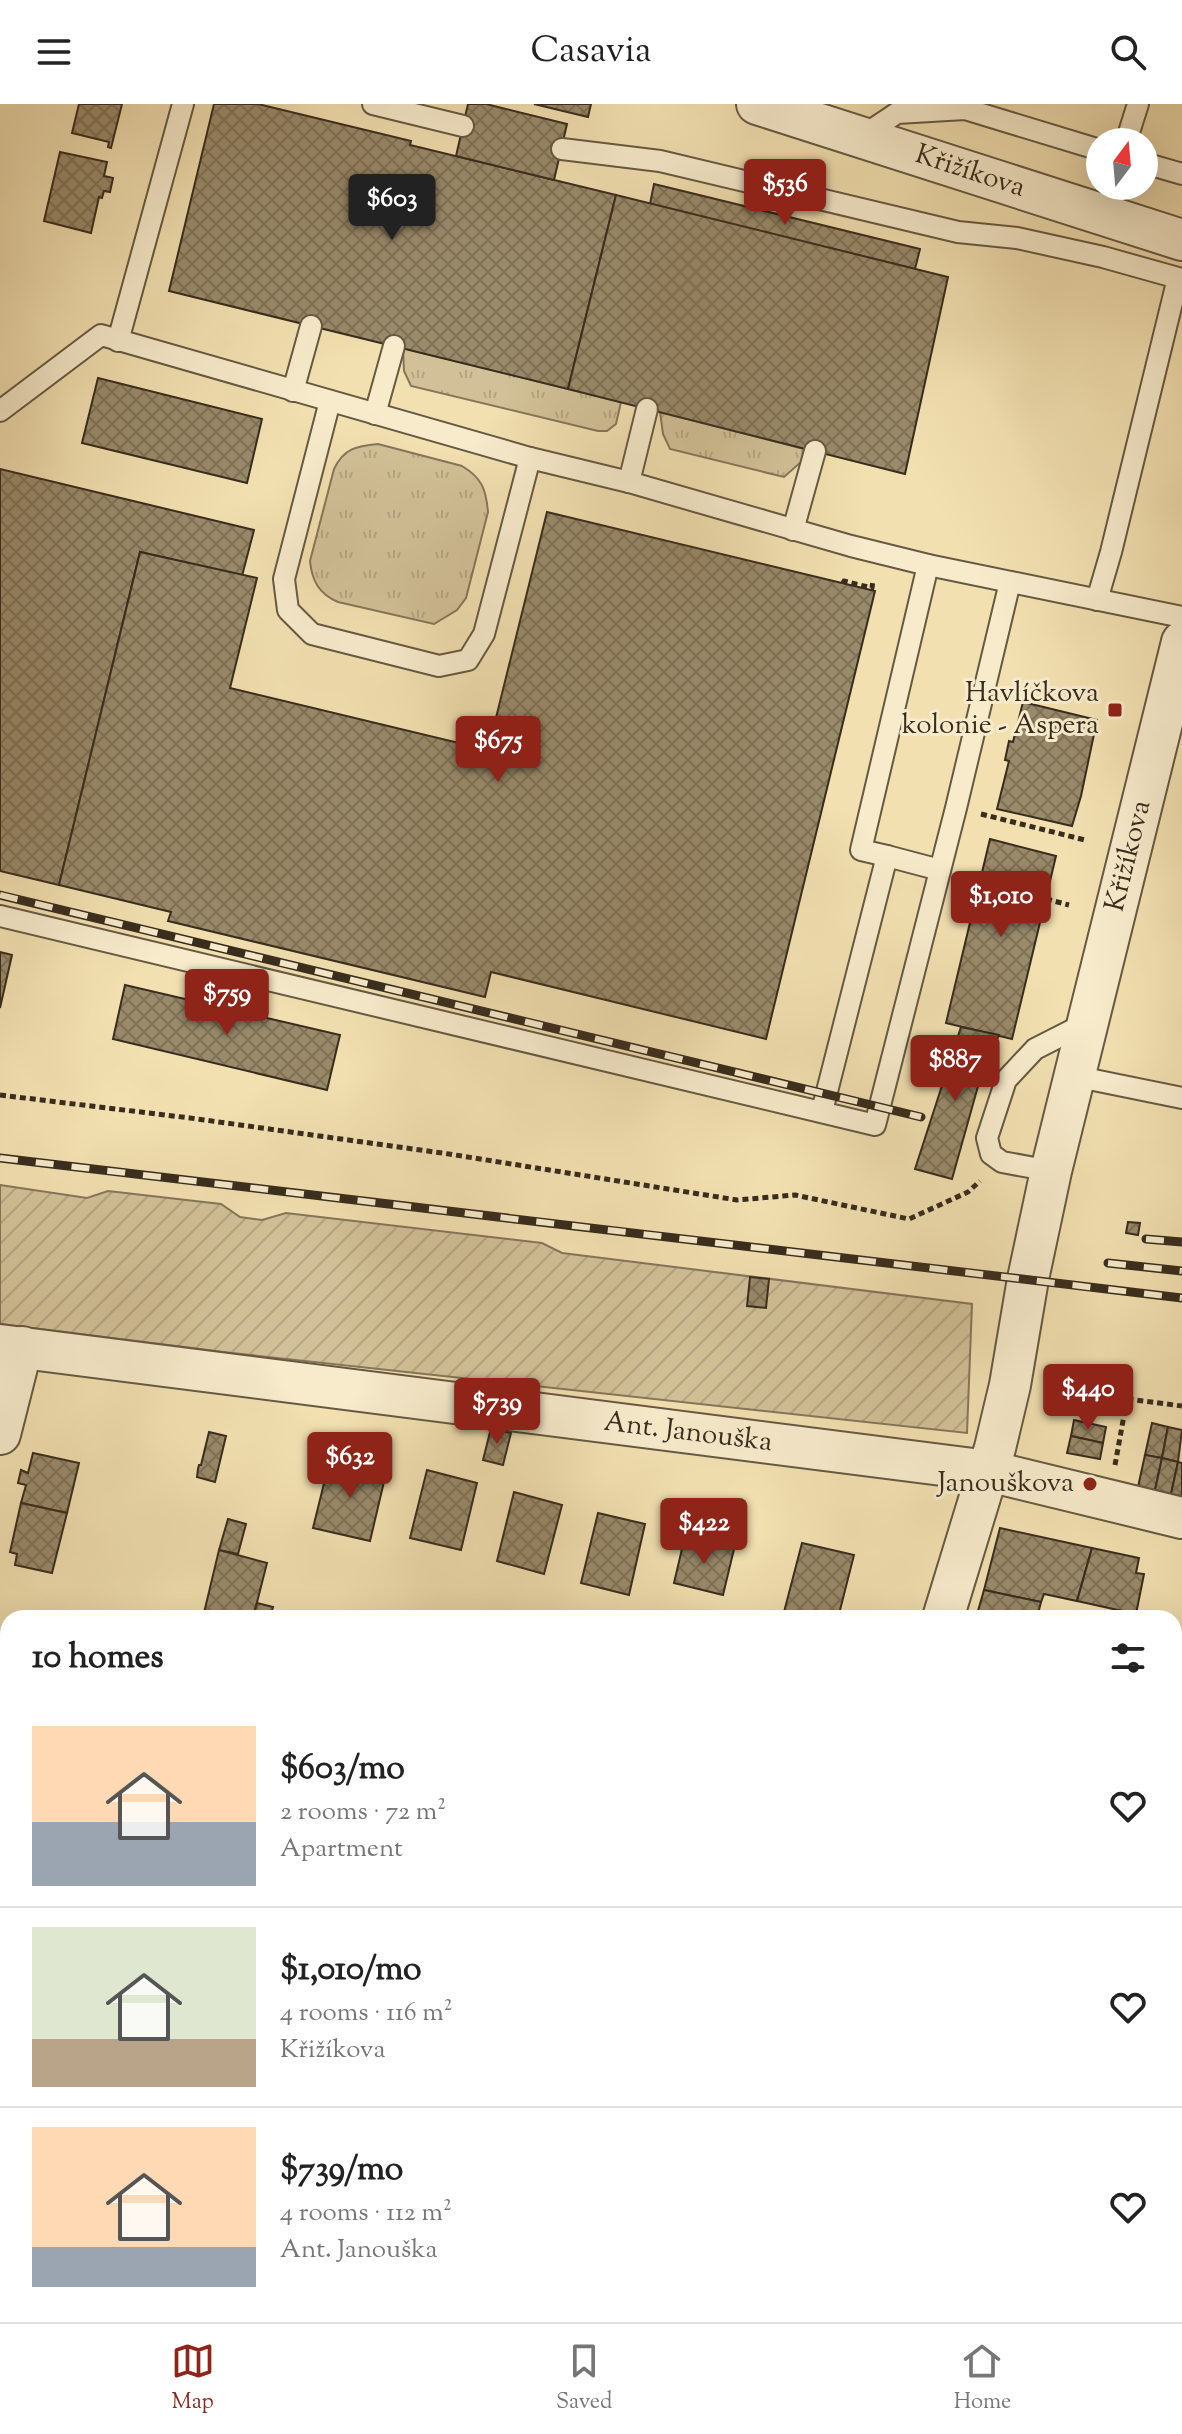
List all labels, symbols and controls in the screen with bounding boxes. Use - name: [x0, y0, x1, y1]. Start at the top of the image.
- text: Casavia: [531, 26, 652, 78]
- icon: menu: [32, 30, 76, 74]
- icon: search: [1106, 30, 1150, 74]
- north arrow: [1086, 128, 1158, 200]
- map controls: [1086, 128, 1158, 200]
- street label: Křižíkova: [910, 135, 1030, 209]
- pin: $536: [738, 159, 832, 227]
- text: $536: [762, 166, 808, 203]
- pin: $603: [345, 174, 439, 242]
- text: $603: [366, 181, 418, 218]
- place label: Havlíčkova kolonie - Aspera: [902, 674, 1099, 746]
- marker: Havlíčkova kolonie - Aspera: [1106, 701, 1124, 719]
- pin: $675: [451, 716, 545, 784]
- text: $675: [474, 723, 522, 760]
- street label: Křižíkova: [1096, 796, 1162, 916]
- pin: $1,010: [936, 871, 1066, 939]
- text: $1,010: [969, 878, 1033, 915]
- pin: $759: [180, 969, 274, 1037]
- text: $759: [203, 976, 251, 1013]
- pin: $887: [908, 1035, 1002, 1103]
- text: $887: [929, 1042, 981, 1079]
- pin: $440: [1041, 1364, 1135, 1432]
- text: $440: [1061, 1371, 1115, 1408]
- pin: $739: [450, 1378, 544, 1446]
- text: $739: [472, 1385, 522, 1422]
- street label: Ant. Janouška: [601, 1403, 775, 1463]
- pin: $632: [303, 1432, 397, 1500]
- text: $632: [325, 1439, 375, 1476]
- place label: Janouškova: [935, 1464, 1074, 1504]
- marker: Janouškova: [1081, 1475, 1099, 1493]
- pin: $422: [657, 1498, 751, 1566]
- text: $422: [678, 1505, 730, 1542]
- text: 10 homes: [32, 1634, 164, 1683]
- icon: filters: [1106, 1636, 1150, 1680]
- text: $603/mo: [280, 1745, 405, 1794]
- icon: home: [96, 1758, 192, 1854]
- icon: heart: [1106, 1784, 1150, 1828]
- text: 2 rooms · 72 m²: [280, 1794, 446, 1831]
- text: Apartment: [280, 1831, 403, 1868]
- text: $1,010/mo: [280, 1946, 422, 1995]
- icon: home: [96, 1959, 192, 2055]
- icon: heart: [1106, 1985, 1150, 2029]
- text: 4 rooms · 116 m²: [280, 1995, 453, 2032]
- text: Křižíkova: [280, 2032, 385, 2069]
- text: $739/mo: [280, 2146, 403, 2195]
- icon: home: [96, 2159, 192, 2255]
- icon: heart: [1106, 2185, 1150, 2229]
- text: 4 rooms · 112 m²: [280, 2195, 452, 2232]
- text: Ant. Janouška: [280, 2232, 437, 2269]
- tab: Map: [171, 2339, 215, 2419]
- tab: Saved: [556, 2339, 612, 2419]
- tab: Home: [954, 2339, 1011, 2419]

